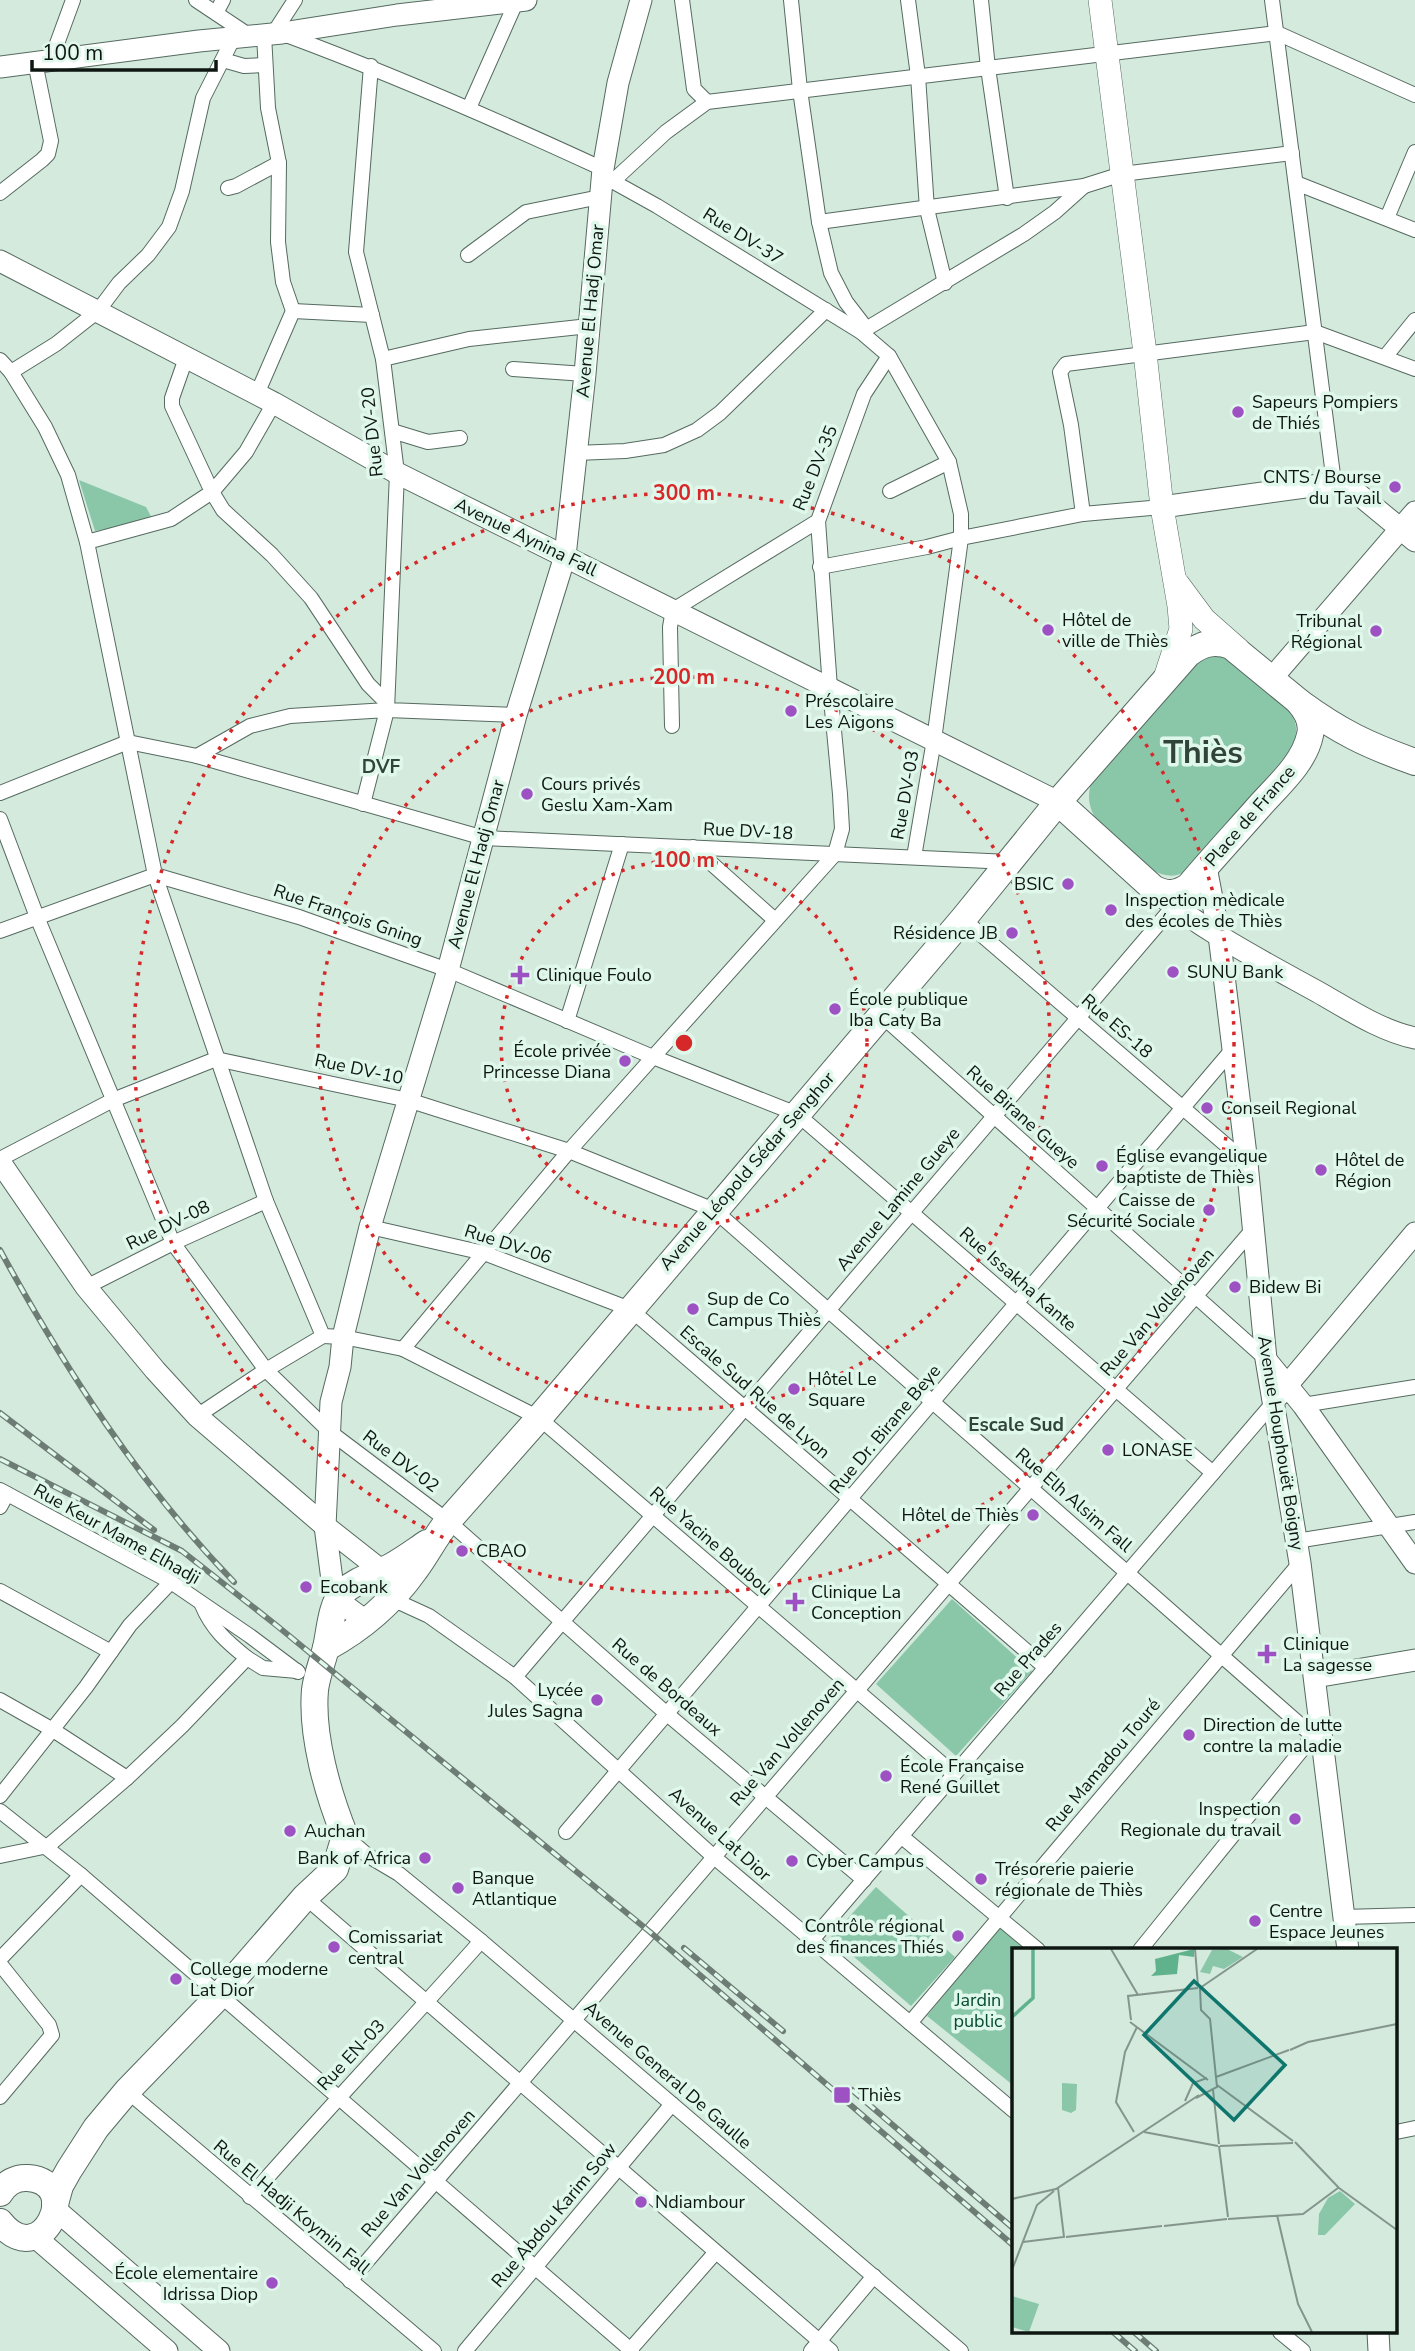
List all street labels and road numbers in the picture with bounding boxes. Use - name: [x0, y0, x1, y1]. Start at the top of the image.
- street label: Rue DV-37: [698, 202, 788, 270]
- street label: Avenue El Hadj Omar: [570, 223, 610, 399]
- street label: Rue DV-20: [355, 386, 389, 478]
- street label: Rue DV-35: [787, 422, 843, 514]
- street label: Avenue Aynina Fall: [451, 492, 602, 582]
- street label: Rue DV-03: [885, 749, 925, 841]
- street label: Place de France: [1199, 760, 1301, 872]
- street label: Avenue El Hadj Omar: [442, 776, 510, 951]
- street label: Rue DV-18: [702, 817, 794, 845]
- street label: Rue François Gning: [270, 878, 426, 952]
- street label: Rue ES-18: [1076, 988, 1158, 1064]
- street label: Rue DV-10: [312, 1048, 406, 1090]
- street label: Rue Birane Gueye: [961, 1060, 1085, 1174]
- street label: Avenue Léopold Sédar Senghor: [654, 1066, 840, 1275]
- street label: Avenue Lamine Gueye: [831, 1122, 965, 1276]
- street label: Rue DV-08: [122, 1194, 214, 1256]
- street label: Rue DV-06: [461, 1219, 555, 1269]
- street label: Rue Issakha Kante: [954, 1221, 1082, 1337]
- street label: Rue Van Vollenoven: [1095, 1243, 1219, 1381]
- street label: Escale Sud Rue de Lyon: [675, 1320, 835, 1464]
- street label: Avenue Houphouët Boigny: [1252, 1334, 1310, 1553]
- street label: Rue Dr. Birane Beye: [824, 1359, 946, 1499]
- street label: Rue DV-02: [358, 1424, 444, 1498]
- street label: Rue Elh Alsim Fall: [1010, 1442, 1138, 1558]
- street label: Rue Keur Mame Elhadji: [29, 1478, 205, 1590]
- street label: Rue Yacine Boubou: [645, 1481, 777, 1601]
- street label: Rue Prades: [989, 1616, 1067, 1702]
- street label: Rue de Bordeaux: [607, 1632, 728, 1742]
- street label: Rue Van Vollenoven: [725, 1673, 849, 1811]
- street label: Rue Mamadou Touré: [1040, 1693, 1166, 1837]
- street label: Avenue Lat Dior: [664, 1782, 777, 1887]
- street label: Avenue General De Gaulle: [579, 1996, 757, 2154]
- street label: Rue EN-03: [312, 2014, 390, 2096]
- street label: Rue Van Vollenoven: [356, 2104, 480, 2242]
- street label: Rue El Hadji Koymin Fall: [208, 2134, 376, 2280]
- street label: Rue Abdou Karim Sow: [486, 2137, 622, 2293]

